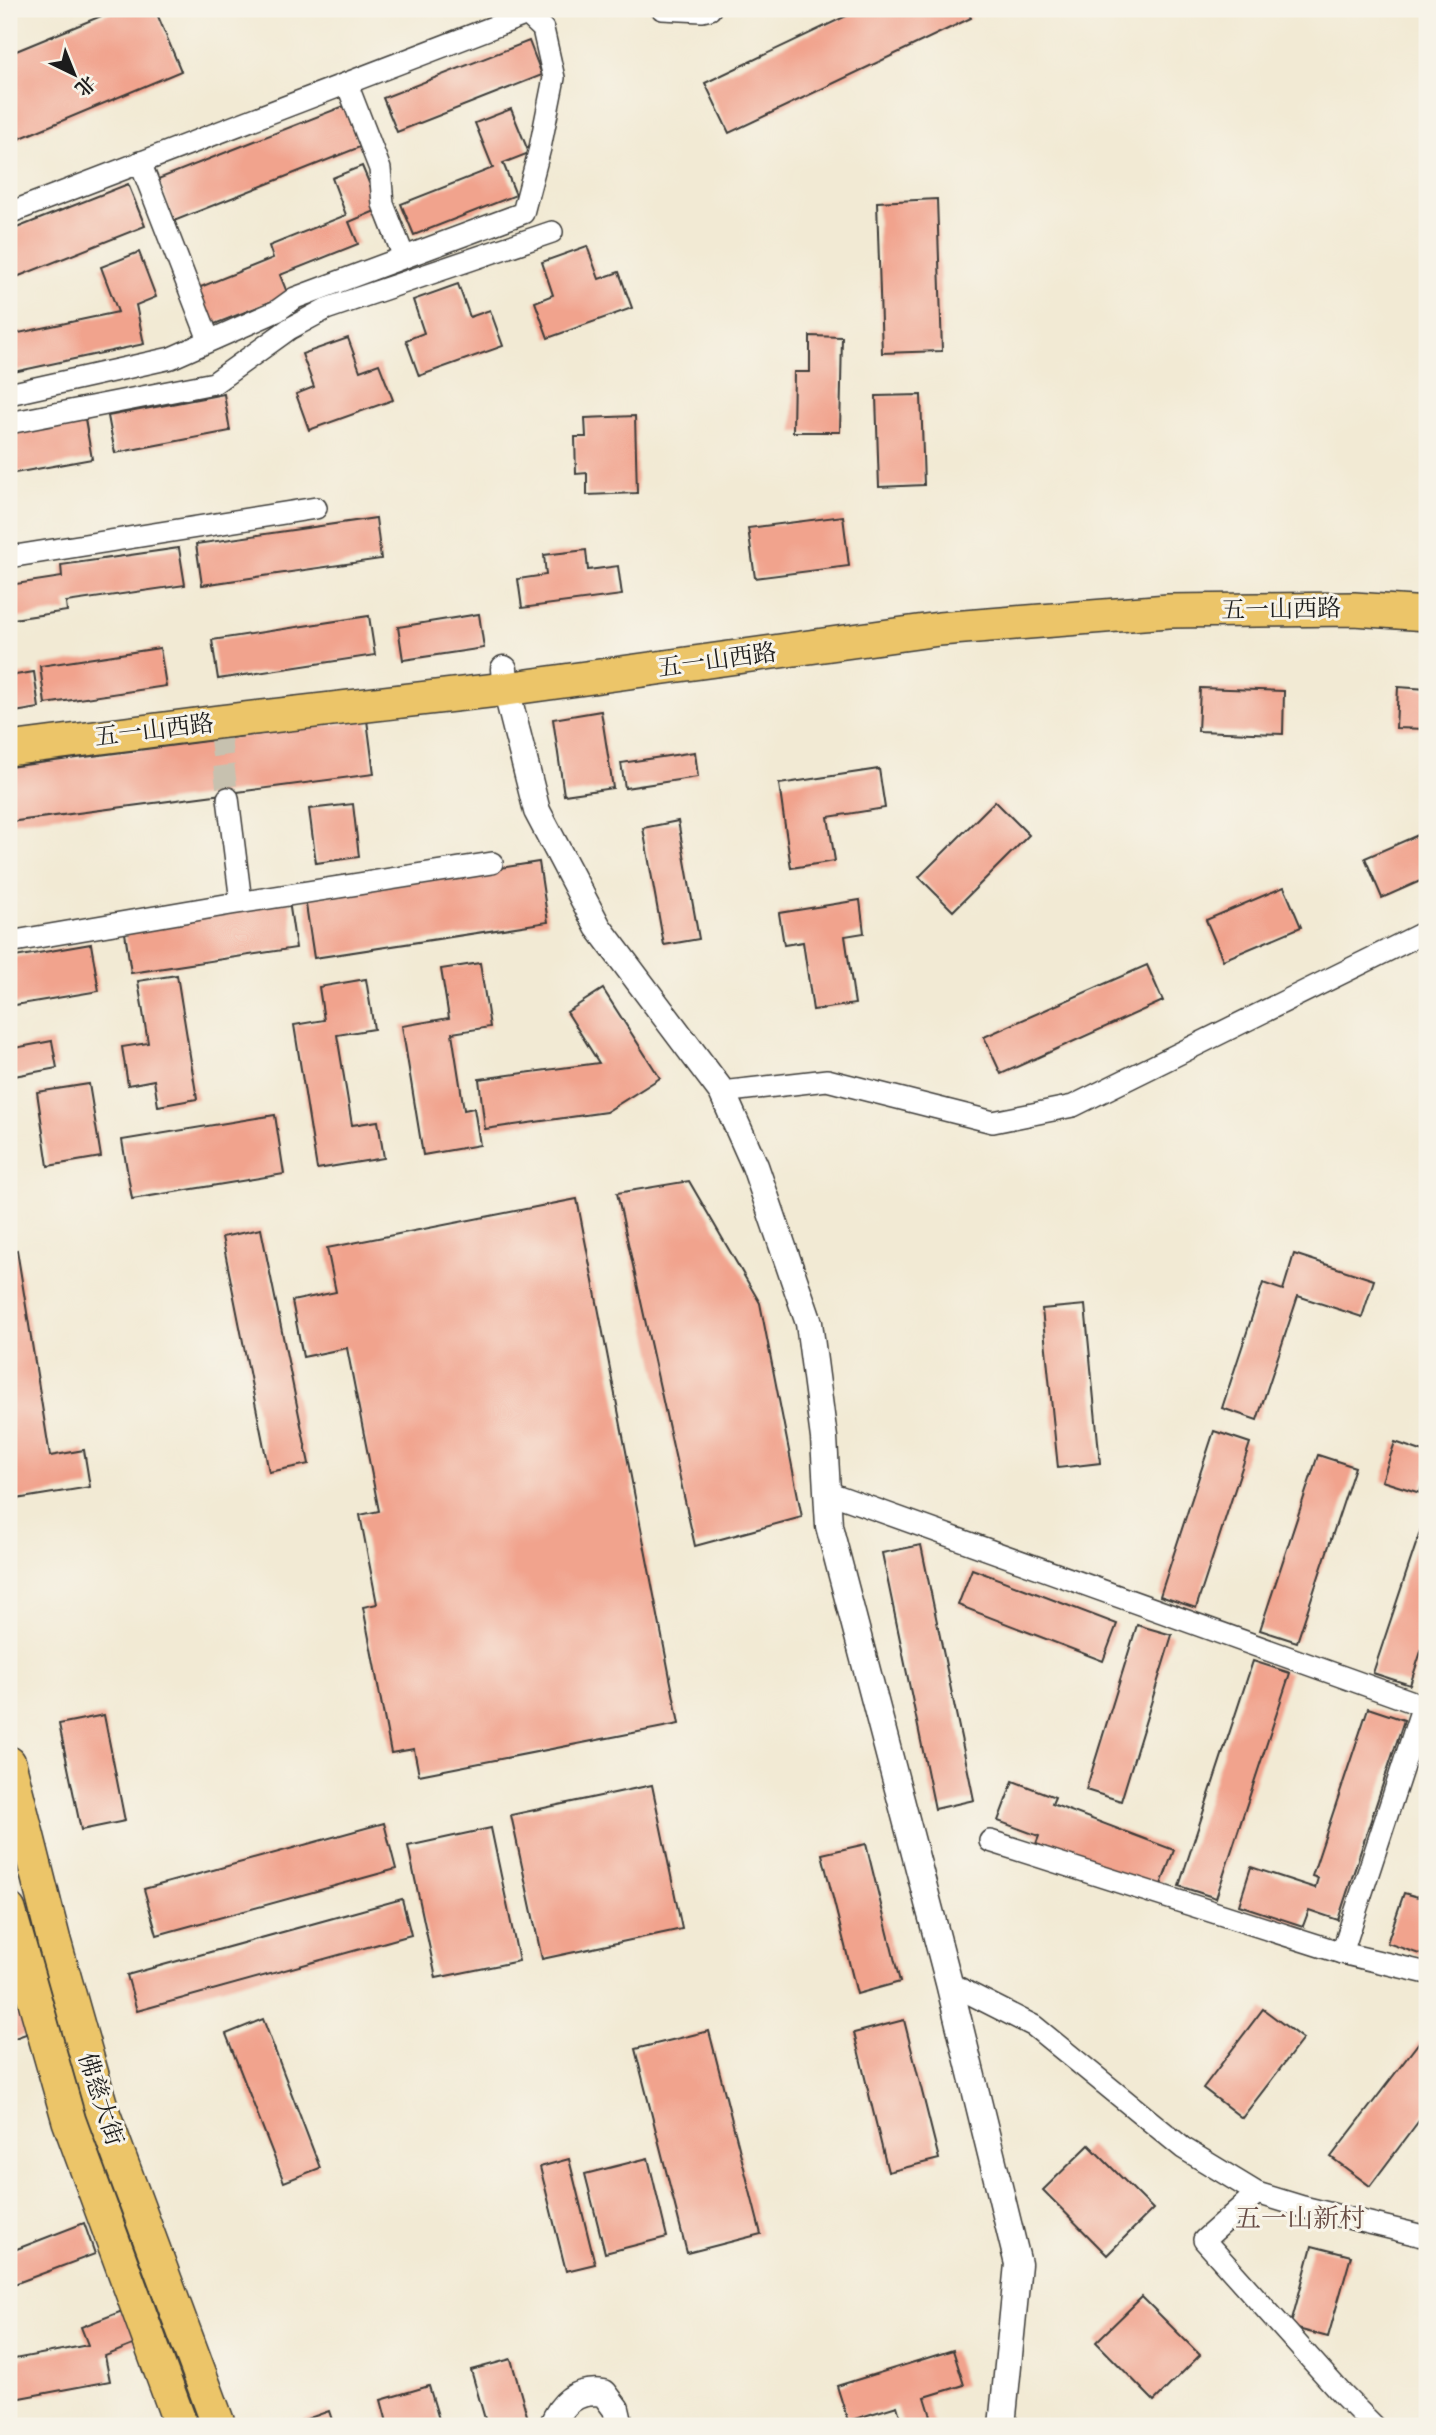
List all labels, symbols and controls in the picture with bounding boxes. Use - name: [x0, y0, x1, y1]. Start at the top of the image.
- north arrow: [38, 38, 108, 108]
- text: 北: [69, 70, 101, 102]
- street label: 五一山西路: [1221, 592, 1341, 627]
- street label: 五一山西路: [655, 636, 779, 685]
- street label: 五一山西路: [92, 707, 216, 754]
- street label: 佛慈大街: [70, 2048, 131, 2150]
- district label: 五一山新村: [1235, 2201, 1365, 2236]

